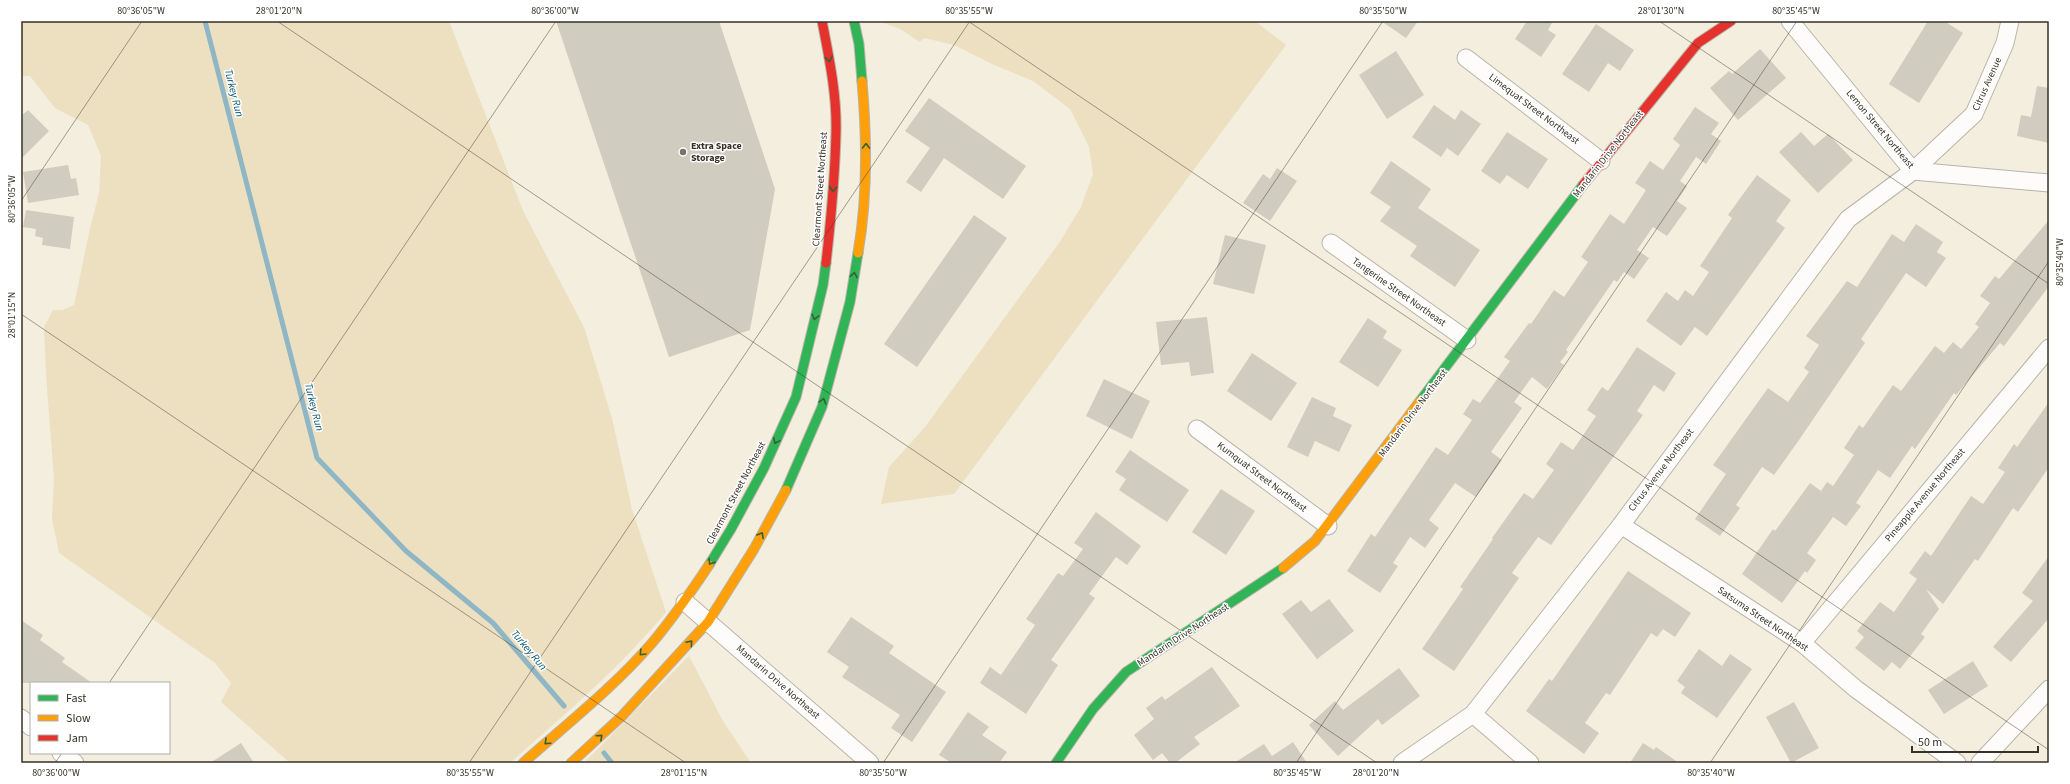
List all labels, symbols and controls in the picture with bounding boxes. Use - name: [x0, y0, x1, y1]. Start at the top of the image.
- text: 80°36'05"W: [117, 4, 165, 18]
- text: 28°01'20"N: [256, 4, 302, 18]
- text: 80°36'00"W: [531, 4, 579, 18]
- text: 80°35'55"W: [945, 4, 993, 18]
- text: 80°35'50"W: [1359, 4, 1407, 18]
- text: 28°01'30"N: [1638, 4, 1684, 18]
- text: 80°35'45"W: [1772, 4, 1820, 18]
- street label: Citrus Avenue: [1969, 55, 2005, 113]
- one-way arrow: [824, 56, 833, 62]
- water label: Turkey Run: [221, 67, 247, 119]
- street label: Limequat Street Northeast: [1486, 70, 1583, 148]
- street label: Lemon Street Northeast: [1843, 86, 1918, 172]
- street label: Mandarin Drive Northeast: [1570, 107, 1647, 200]
- street label: Clearmont Street Northeast: [809, 131, 831, 247]
- place label: Extra Space Storage: [691, 139, 742, 165]
- one-way arrow: [861, 143, 870, 149]
- marker: Extra Space Storage: [678, 147, 688, 157]
- text: 80°36'05"W: [5, 175, 19, 223]
- one-way arrow: [828, 186, 837, 192]
- text: 80°35'40"W: [2053, 238, 2067, 286]
- street label: Tangerine Street Northeast: [1349, 254, 1449, 330]
- one-way arrow: [850, 272, 858, 278]
- text: 28°01'15"N: [5, 292, 19, 338]
- one-way arrow: [811, 314, 820, 321]
- street label: Mandarin Drive Northeast: [1375, 366, 1451, 460]
- water label: Turkey Run: [301, 381, 327, 433]
- one-way arrow: [818, 398, 827, 405]
- street label: Citrus Avenue Northeast: [1625, 425, 1697, 515]
- one-way arrow: [773, 437, 781, 444]
- street label: Clearmont Street Northeast: [703, 439, 769, 547]
- street label: Kumquat Street Northeast: [1214, 439, 1310, 516]
- street label: Pineapple Avenue Northeast: [1882, 445, 1969, 545]
- one-way arrow: [757, 532, 764, 539]
- one-way arrow: [708, 558, 715, 565]
- street label: Satsuma Street Northeast: [1715, 583, 1812, 655]
- street label: Mandarin Drive Northeast: [1134, 600, 1232, 670]
- water label: Turkey Run: [508, 626, 551, 674]
- one-way arrow: [685, 640, 692, 648]
- street label: Mandarin Drive Northeast: [733, 642, 823, 723]
- one-way arrow: [639, 648, 646, 656]
- legend: [30, 682, 170, 754]
- text: Fast: [66, 690, 86, 707]
- text: Slow: [66, 710, 91, 727]
- scale bar: [1912, 728, 2038, 754]
- text: Jam: [66, 730, 88, 747]
- one-way arrow: [595, 734, 602, 741]
- text: 50 m: [1918, 734, 1942, 751]
- one-way arrow: [544, 737, 552, 745]
- text: 80°36'00"W: [32, 766, 80, 780]
- text: 80°35'55"W: [446, 766, 494, 780]
- text: 28°01'15"N: [661, 766, 707, 780]
- text: 80°35'50"W: [859, 766, 907, 780]
- text: 80°35'45"W: [1273, 766, 1321, 780]
- text: 28°01'20"N: [1353, 766, 1399, 780]
- text: 80°35'40"W: [1687, 766, 1735, 780]

